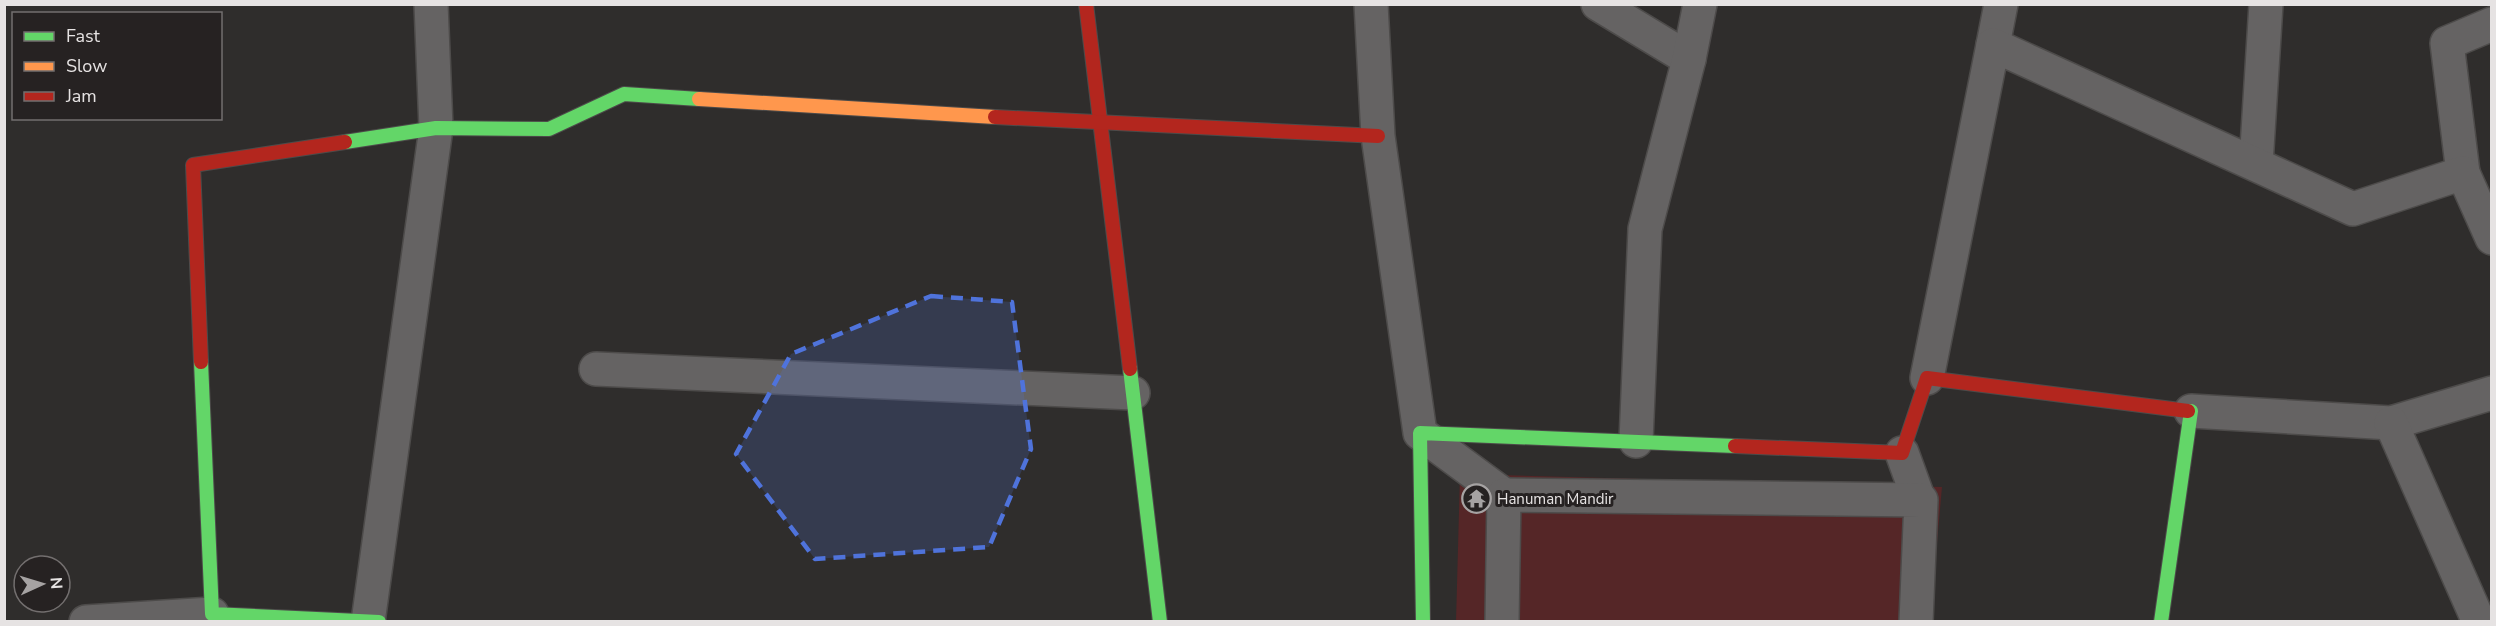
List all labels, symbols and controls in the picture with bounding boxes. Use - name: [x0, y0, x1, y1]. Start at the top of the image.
- legend: [12, 12, 222, 120]
- text: Fast: [66, 24, 101, 48]
- text: Slow: [66, 54, 107, 78]
- text: Jam: [65, 84, 97, 108]
- temple icon: Hanuman Mandir: [1460, 483, 1492, 515]
- place label: Hanuman Mandir: [1497, 489, 1614, 509]
- north arrow: [12, 554, 72, 614]
- text: N: [45, 576, 67, 590]

